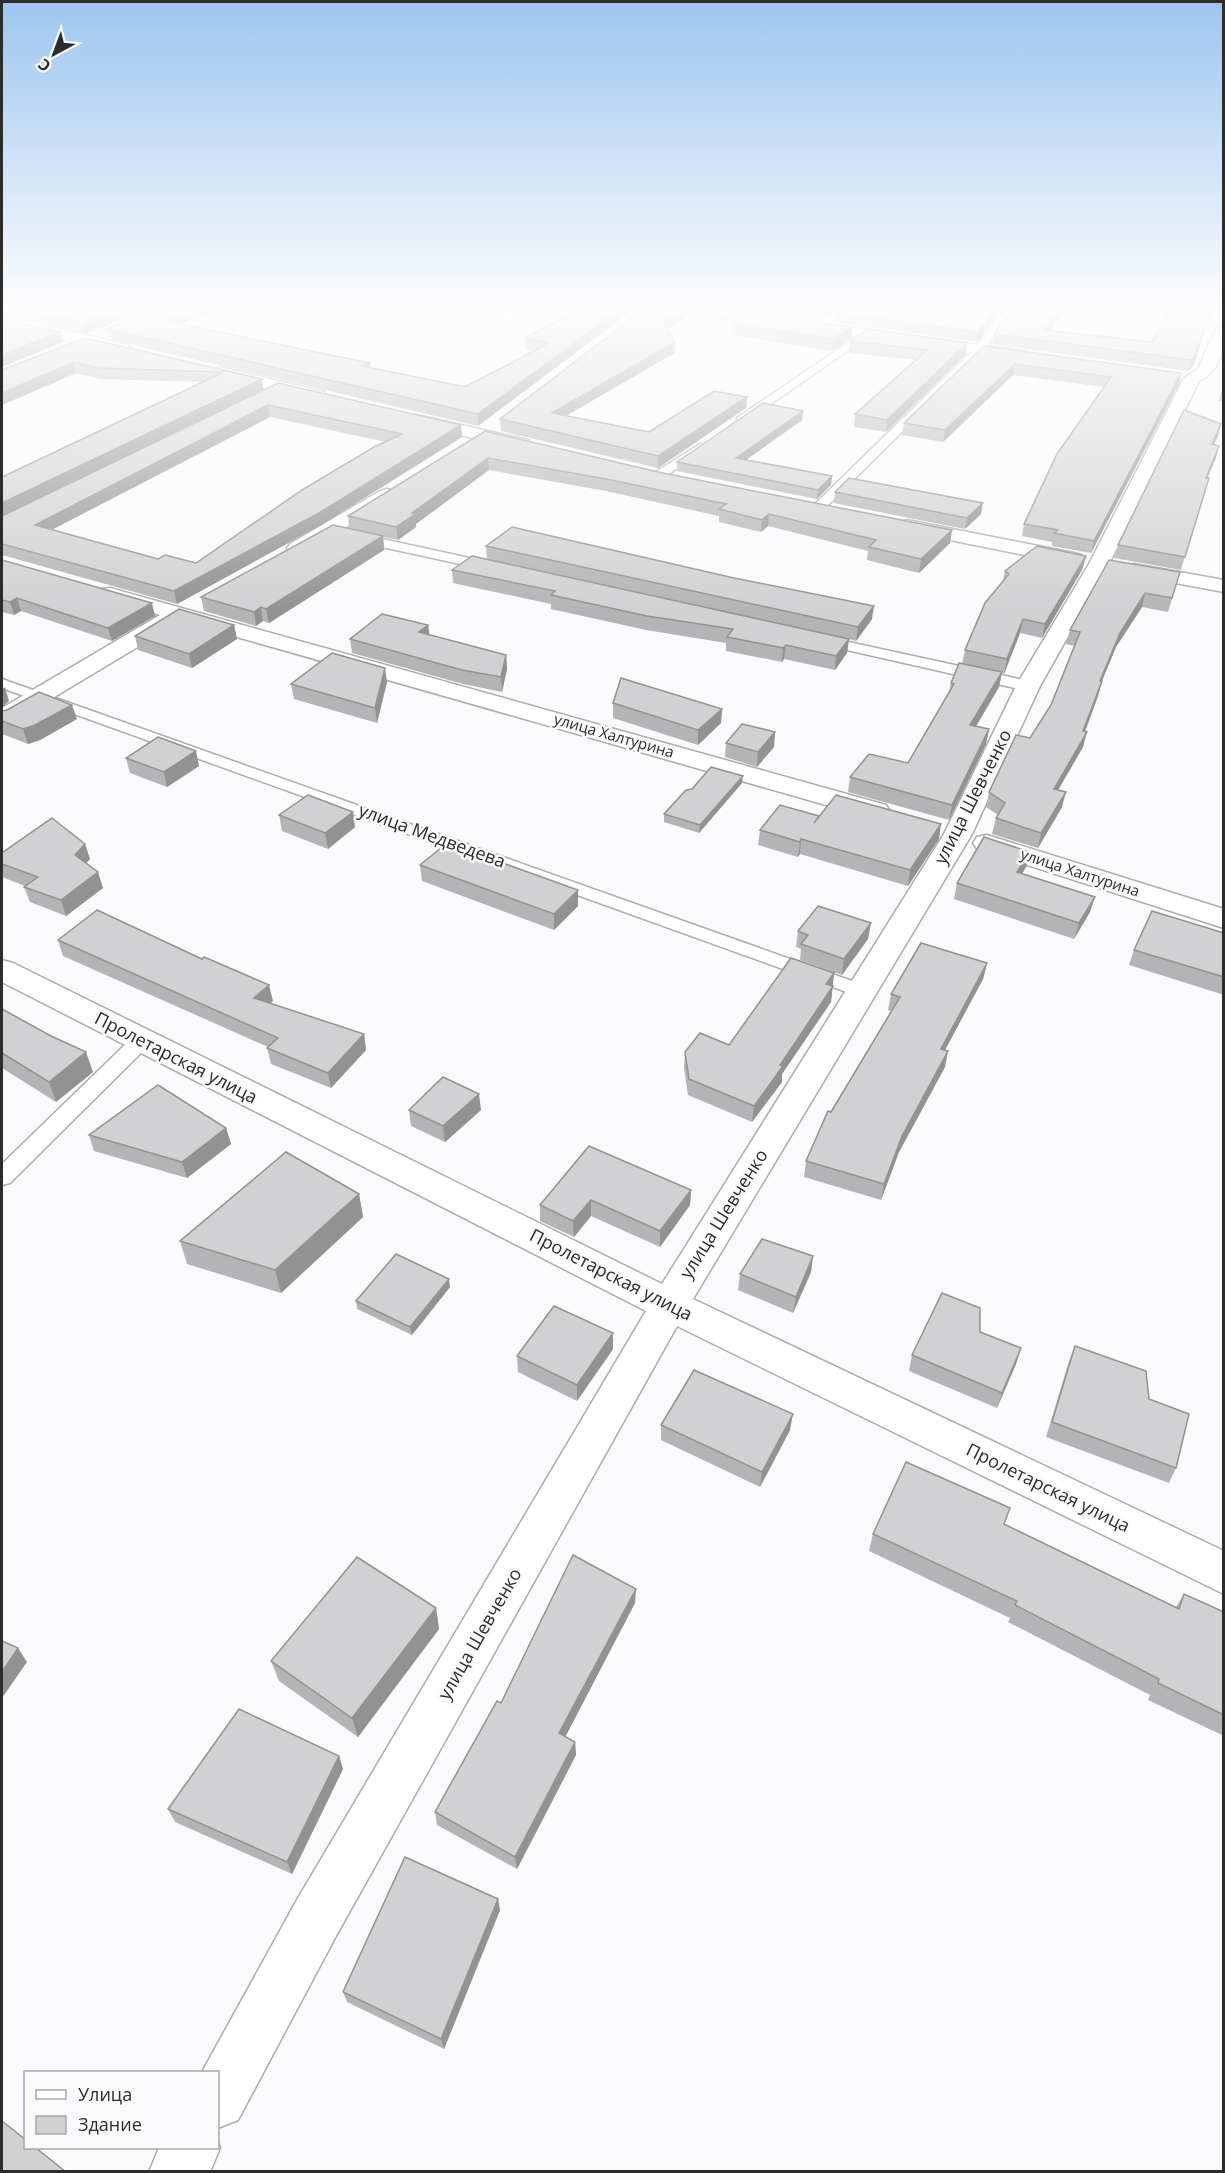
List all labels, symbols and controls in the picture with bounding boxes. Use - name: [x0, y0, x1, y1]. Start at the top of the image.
- north arrow: [24, 24, 84, 84]
- text: С: [33, 54, 55, 77]
- street label: улица Халтурина: [552, 708, 677, 762]
- street label: улица Шевченко: [928, 725, 1016, 868]
- street label: улица Медведева: [356, 797, 509, 873]
- street label: улица Халтурина: [1018, 843, 1142, 901]
- street label: Пролетарская улица: [91, 1006, 262, 1109]
- street label: улица Шевченко: [674, 1144, 773, 1283]
- street label: Пролетарская улица: [526, 1223, 697, 1326]
- street label: Пролетарская улица: [963, 1437, 1134, 1537]
- street label: улица Шевченко: [432, 1563, 527, 1704]
- legend: [24, 2071, 219, 2149]
- text: Улица: [78, 2082, 132, 2106]
- text: Здание: [78, 2112, 142, 2136]

